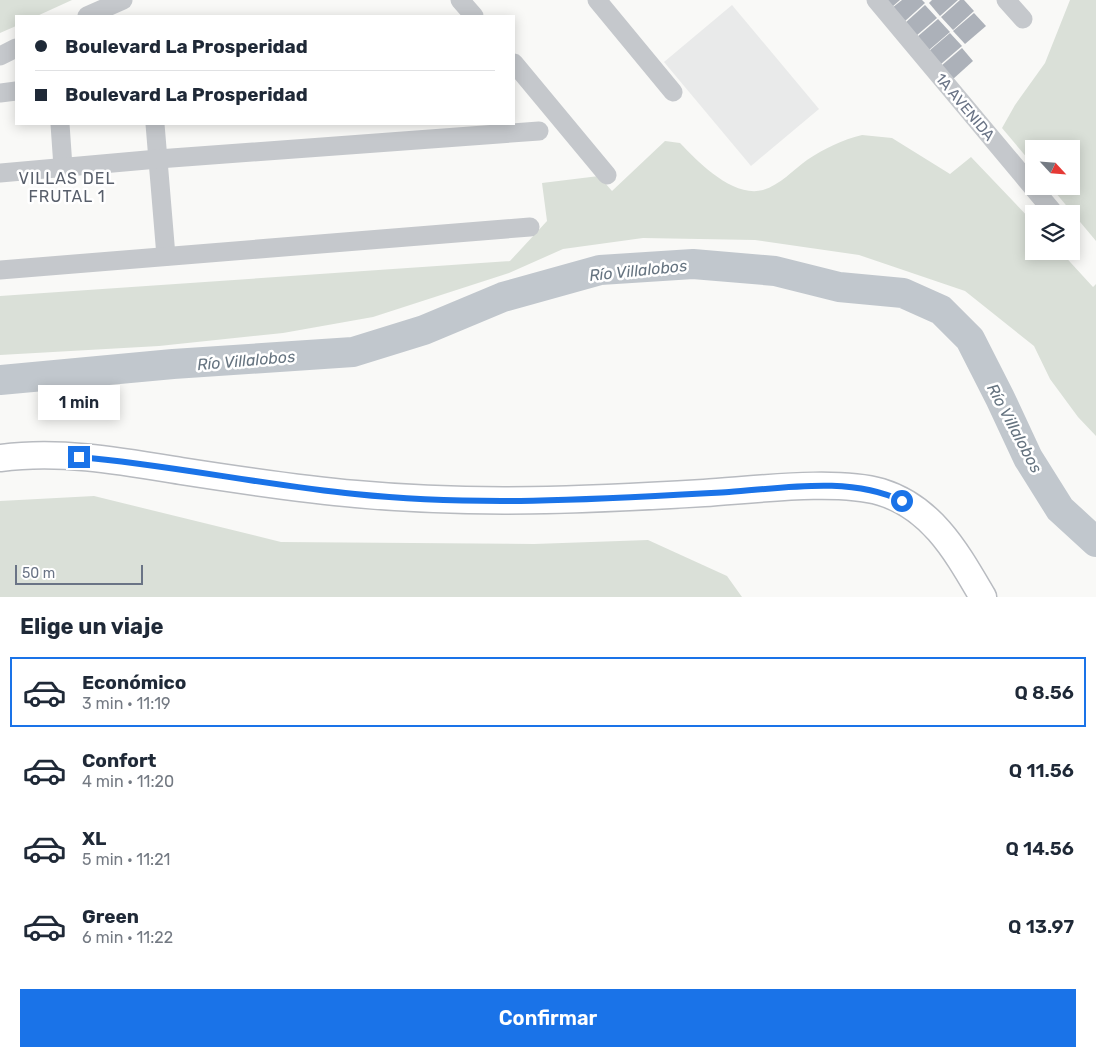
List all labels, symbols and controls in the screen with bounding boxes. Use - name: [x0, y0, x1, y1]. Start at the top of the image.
- text: Boulevard La Prosperidad: [65, 35, 308, 58]
- street label: 1A AVENIDA: [932, 70, 998, 144]
- text: Boulevard La Prosperidad: [65, 83, 308, 106]
- north arrow: [1025, 140, 1080, 195]
- map controls: [1025, 140, 1080, 260]
- district label: VILLAS DEL FRUTAL 1: [18, 169, 116, 206]
- button: layers: [1025, 205, 1080, 260]
- water label: Río Villalobos: [588, 256, 688, 285]
- water label: Río Villalobos: [196, 347, 296, 374]
- water label: Río Villalobos: [983, 380, 1046, 476]
- callout: 1 min: [38, 384, 120, 420]
- text: 1 min: [59, 393, 99, 412]
- route end: [68, 446, 90, 468]
- route start: [891, 490, 913, 512]
- scale bar: [15, 562, 142, 585]
- text: 50 m: [22, 565, 55, 582]
- text: Elige un viaje: [20, 613, 164, 640]
- icon: car: [22, 670, 67, 715]
- text: Económico: [82, 671, 186, 694]
- text: Q 8.56: [1015, 681, 1074, 704]
- text: 3 min · 11:19: [82, 694, 171, 713]
- icon: car: [22, 748, 67, 793]
- text: Confort: [82, 749, 156, 772]
- text: Q 11.56: [1009, 759, 1074, 782]
- text: 4 min · 11:20: [82, 772, 174, 791]
- icon: car: [22, 826, 67, 871]
- text: XL: [82, 827, 106, 850]
- text: Q 14.56: [1005, 837, 1074, 860]
- text: 5 min · 11:21: [82, 850, 170, 869]
- icon: car: [22, 904, 67, 949]
- text: Green: [82, 905, 139, 928]
- text: Q 13.97: [1008, 915, 1074, 938]
- text: 6 min · 11:22: [82, 928, 173, 947]
- button: Confirmar: [20, 989, 1076, 1047]

